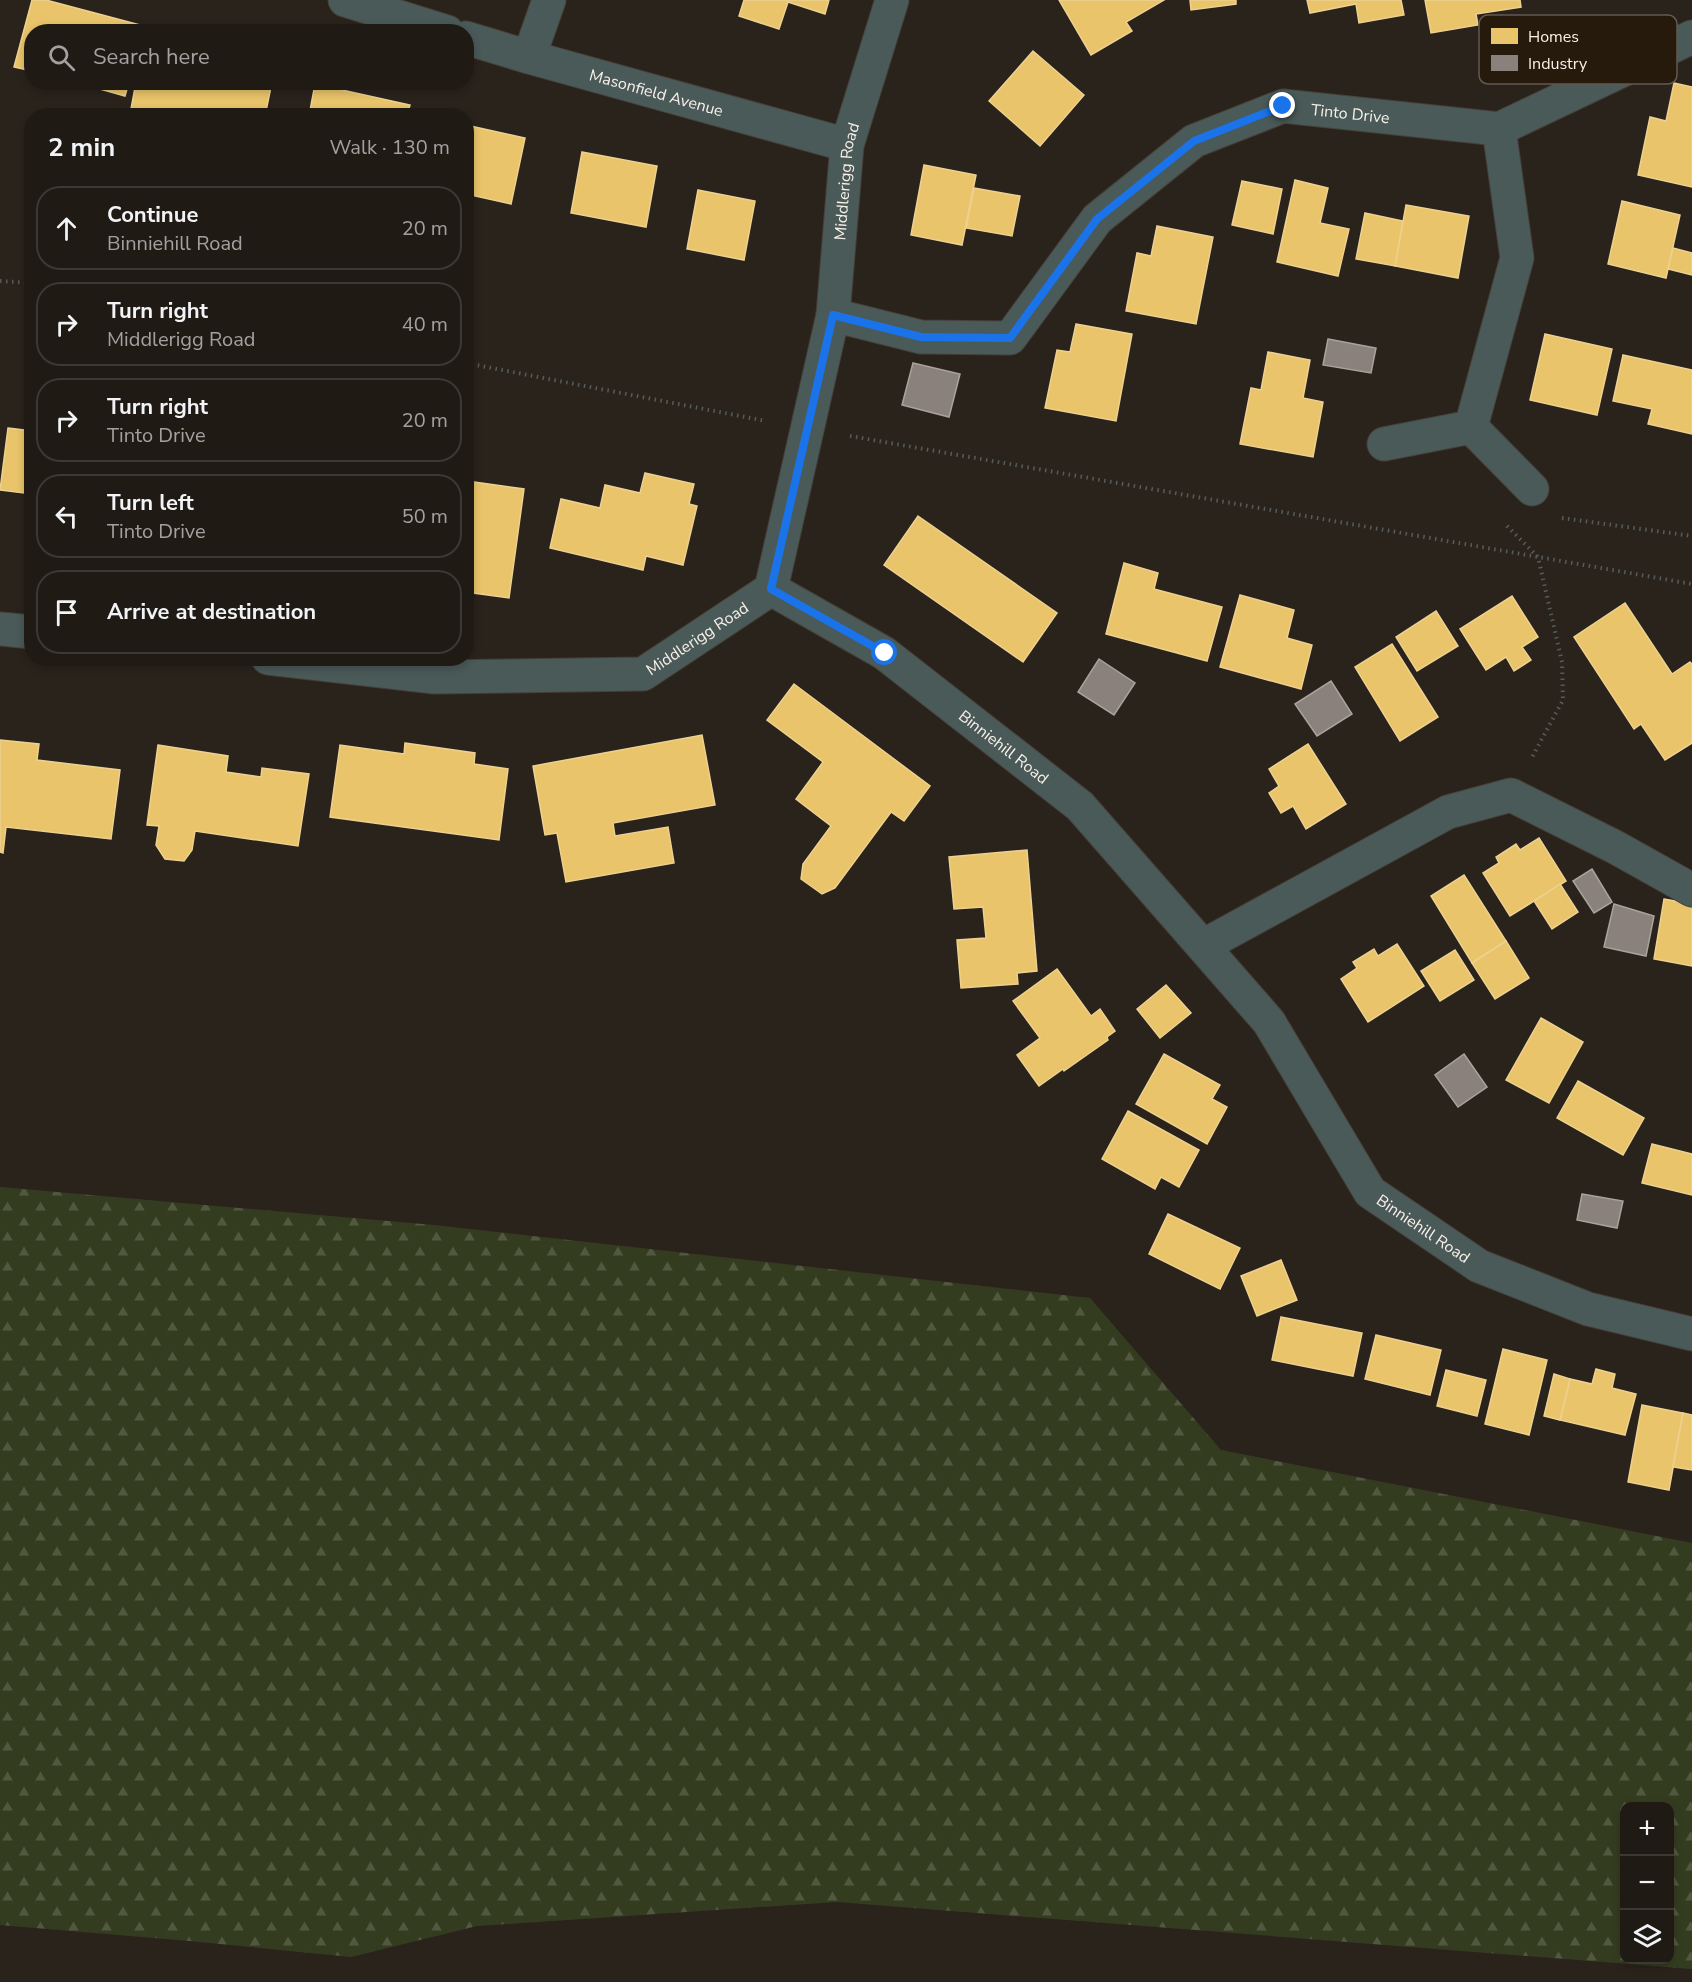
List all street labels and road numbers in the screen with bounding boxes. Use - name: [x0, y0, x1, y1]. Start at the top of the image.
- street label: Masonfield Avenue: [587, 64, 726, 122]
- street label: Tinto Drive: [1310, 99, 1391, 129]
- street label: Middlerigg Road: [829, 120, 865, 241]
- street label: Middlerigg Road: [642, 597, 753, 681]
- street label: Binniehill Road: [954, 705, 1053, 790]
- street label: Binniehill Road: [1372, 1190, 1474, 1269]

